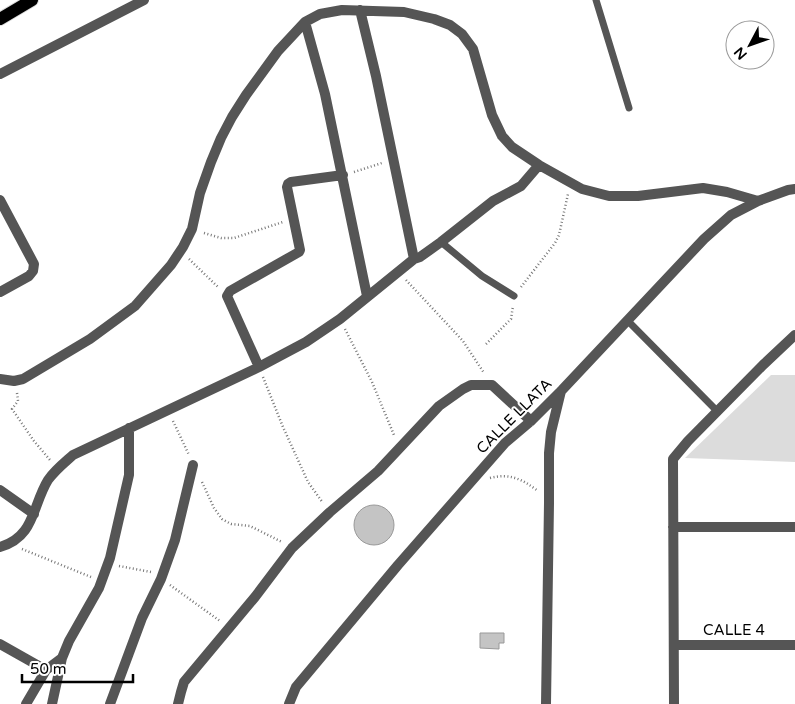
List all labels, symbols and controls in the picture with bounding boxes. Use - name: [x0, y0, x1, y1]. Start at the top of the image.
- north arrow: [725, 20, 775, 70]
- text: N: [730, 43, 751, 63]
- street label: CALLE LLATA: [473, 375, 555, 457]
- street label: CALLE 4: [703, 621, 765, 639]
- scale bar: [22, 652, 134, 684]
- text: 50 m: [30, 660, 67, 678]

